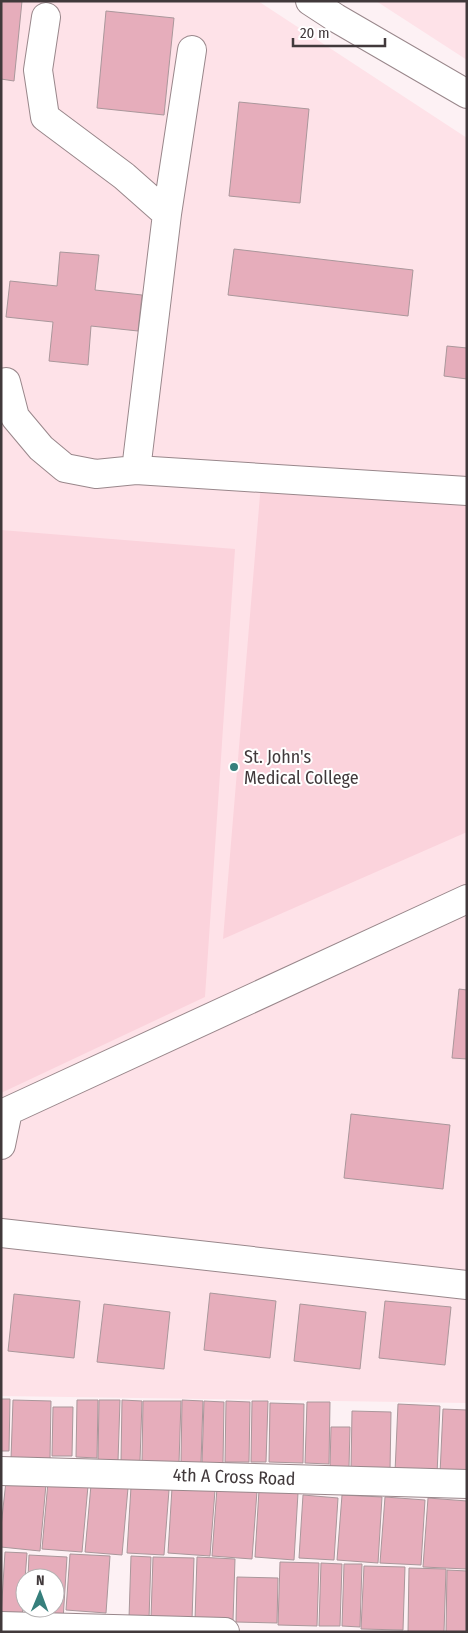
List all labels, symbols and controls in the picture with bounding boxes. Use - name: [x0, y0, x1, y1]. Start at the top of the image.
- scale bar: [293, 15, 386, 47]
- text: 20 m: [300, 24, 330, 42]
- place label: St. John's Medical College: [244, 746, 359, 789]
- marker: St. John's Medical College: [228, 761, 240, 773]
- street label: 4th A Cross Road: [172, 1464, 296, 1490]
- north arrow: [15, 1568, 65, 1618]
- text: N: [36, 1572, 45, 1589]

